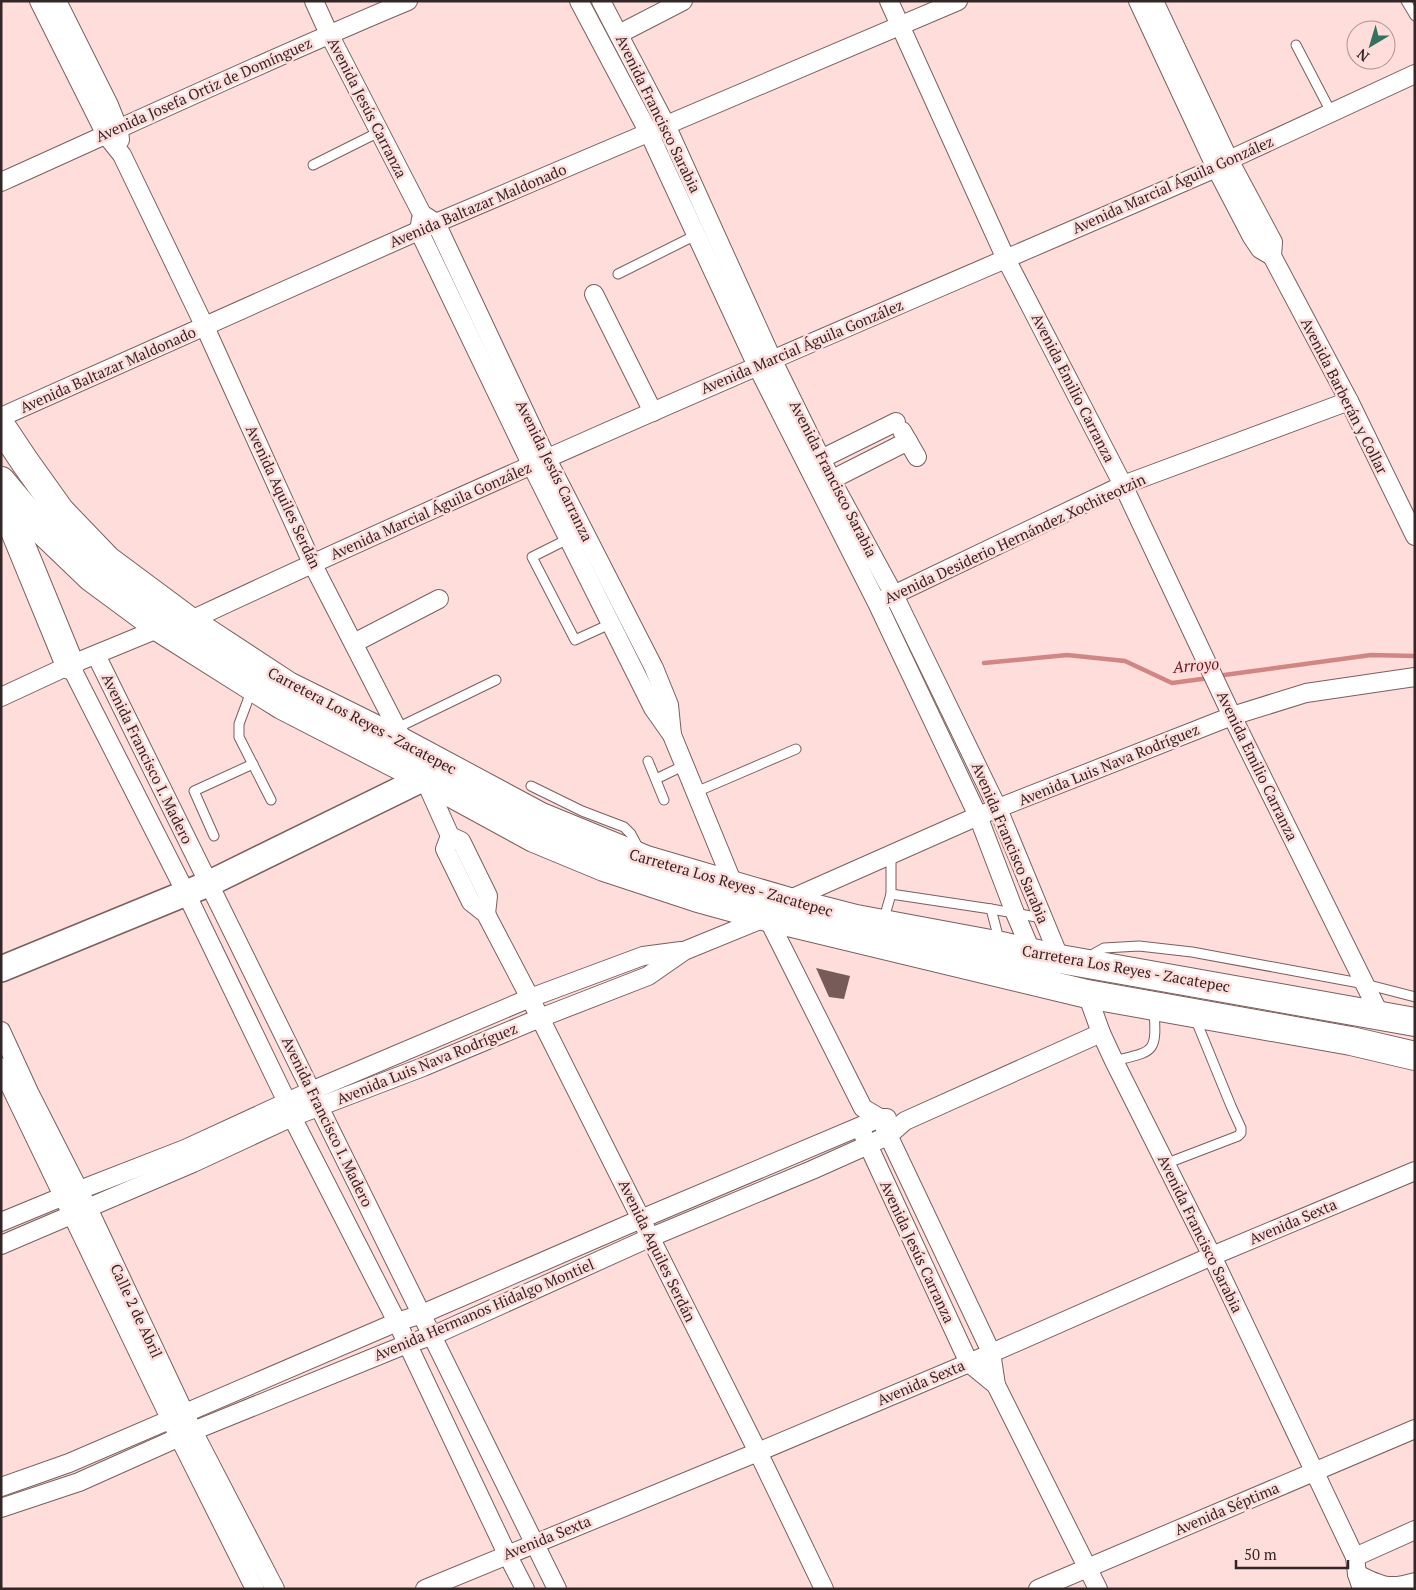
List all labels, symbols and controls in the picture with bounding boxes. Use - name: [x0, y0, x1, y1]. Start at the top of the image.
- north arrow: [1346, 20, 1396, 70]
- street label: Avenida Francisco Sarabia: [612, 31, 706, 196]
- street label: Avenida Josefa Ortiz de Domínguez: [92, 32, 315, 146]
- street label: Avenida Jesús Carranza: [324, 34, 412, 182]
- text: N: [1352, 45, 1373, 66]
- street label: Avenida Marcial Águila González: [1069, 131, 1276, 238]
- street label: Avenida Baltazar Maldonado: [386, 159, 569, 252]
- street label: Avenida Marcial Águila González: [697, 294, 906, 398]
- street label: Avenida Emilio Carranza: [1028, 310, 1120, 466]
- street label: Avenida Barberán y Collar: [1297, 314, 1393, 477]
- street label: Avenida Baltazar Maldonado: [16, 321, 199, 417]
- street label: Avenida Jesús Carranza: [512, 396, 598, 545]
- street label: Avenida Francisco Sarabia: [786, 397, 882, 561]
- street label: Avenida Aquiles Serdán: [242, 422, 326, 572]
- street label: Avenida Marcial Águila González: [327, 457, 534, 564]
- street label: Avenida Desiderio Hernández Xochiteotzin: [881, 469, 1148, 608]
- water label: Arroyo: [1171, 652, 1220, 678]
- street label: Carretera Los Reyes - Zacatepec: [265, 662, 460, 778]
- street label: Avenida Francisco I. Madero: [98, 670, 198, 847]
- street label: Avenida Emilio Carranza: [1213, 687, 1303, 844]
- street label: Avenida Luis Nava Rodríguez: [1015, 719, 1202, 810]
- street label: Avenida Francisco Sarabia: [968, 759, 1054, 927]
- street label: Carretera Los Reyes - Zacatepec: [627, 843, 835, 921]
- street label: Carretera Los Reyes - Zacatepec: [1021, 940, 1232, 996]
- street label: Avenida Luis Nava Rodríguez: [333, 1018, 520, 1109]
- street label: Avenida Francisco I. Madero: [278, 1033, 378, 1210]
- street label: Avenida Francisco Sarabia: [1154, 1151, 1248, 1316]
- street label: Avenida Aquiles Serdán: [615, 1176, 701, 1325]
- street label: Avenida Jesús Carranza: [876, 1177, 960, 1326]
- street label: Avenida Sexta: [1246, 1193, 1340, 1249]
- street label: Avenida Hermanos Hidalgo Montiel: [371, 1254, 597, 1365]
- street label: Calle 2 de Abril: [106, 1260, 167, 1361]
- street label: Avenida Sexta: [874, 1354, 968, 1410]
- street label: Avenida Séptima: [1171, 1477, 1282, 1539]
- street label: Avenida Sexta: [500, 1510, 594, 1564]
- scale bar: [1236, 1538, 1348, 1570]
- text: 50 m: [1244, 1544, 1277, 1564]

